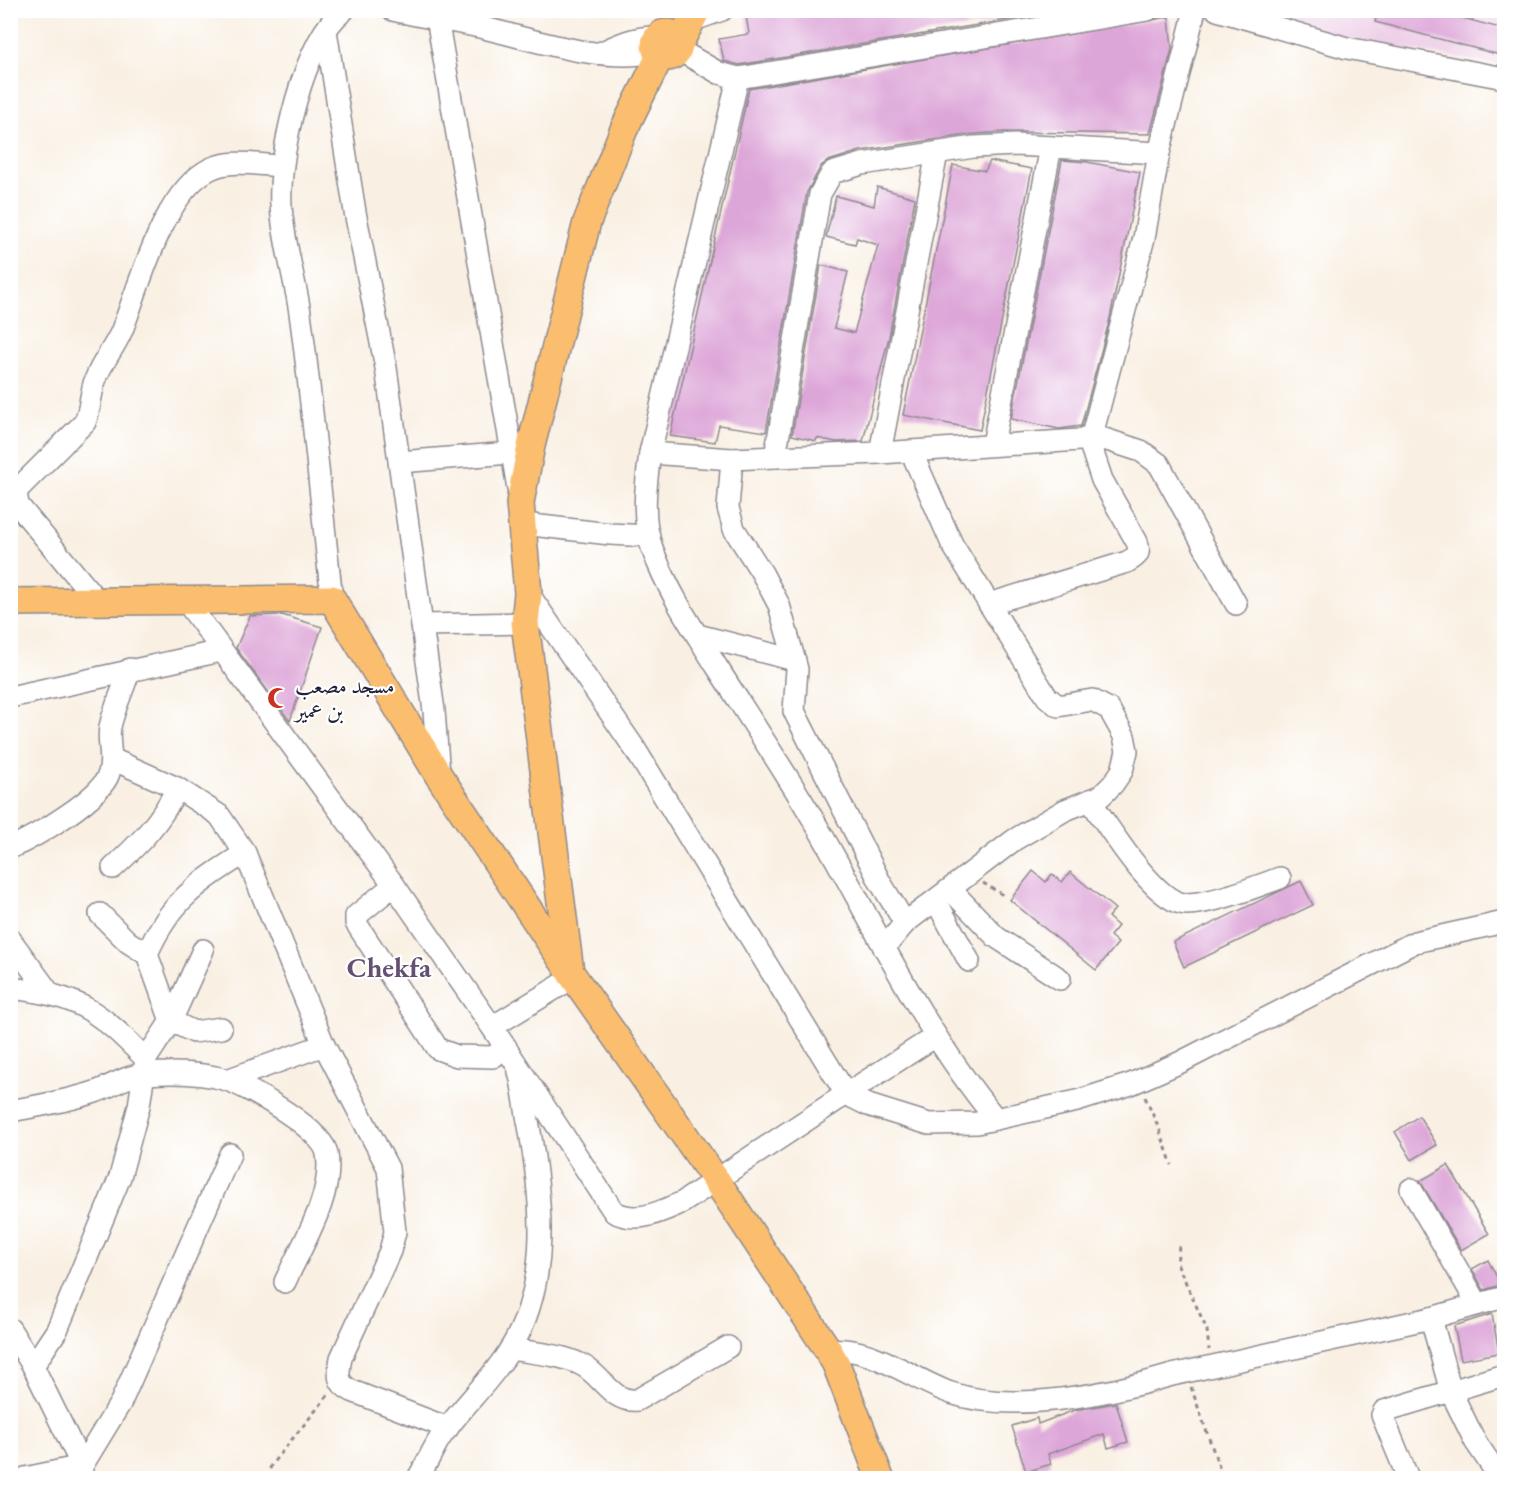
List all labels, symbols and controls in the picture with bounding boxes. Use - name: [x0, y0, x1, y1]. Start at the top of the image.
- place label: مسجد مصعب بن عمير: [293, 671, 394, 725]
- mosque icon: مسجد مصعب بن عمير: [266, 686, 290, 710]
- district label: Chekfa: [347, 949, 432, 985]

